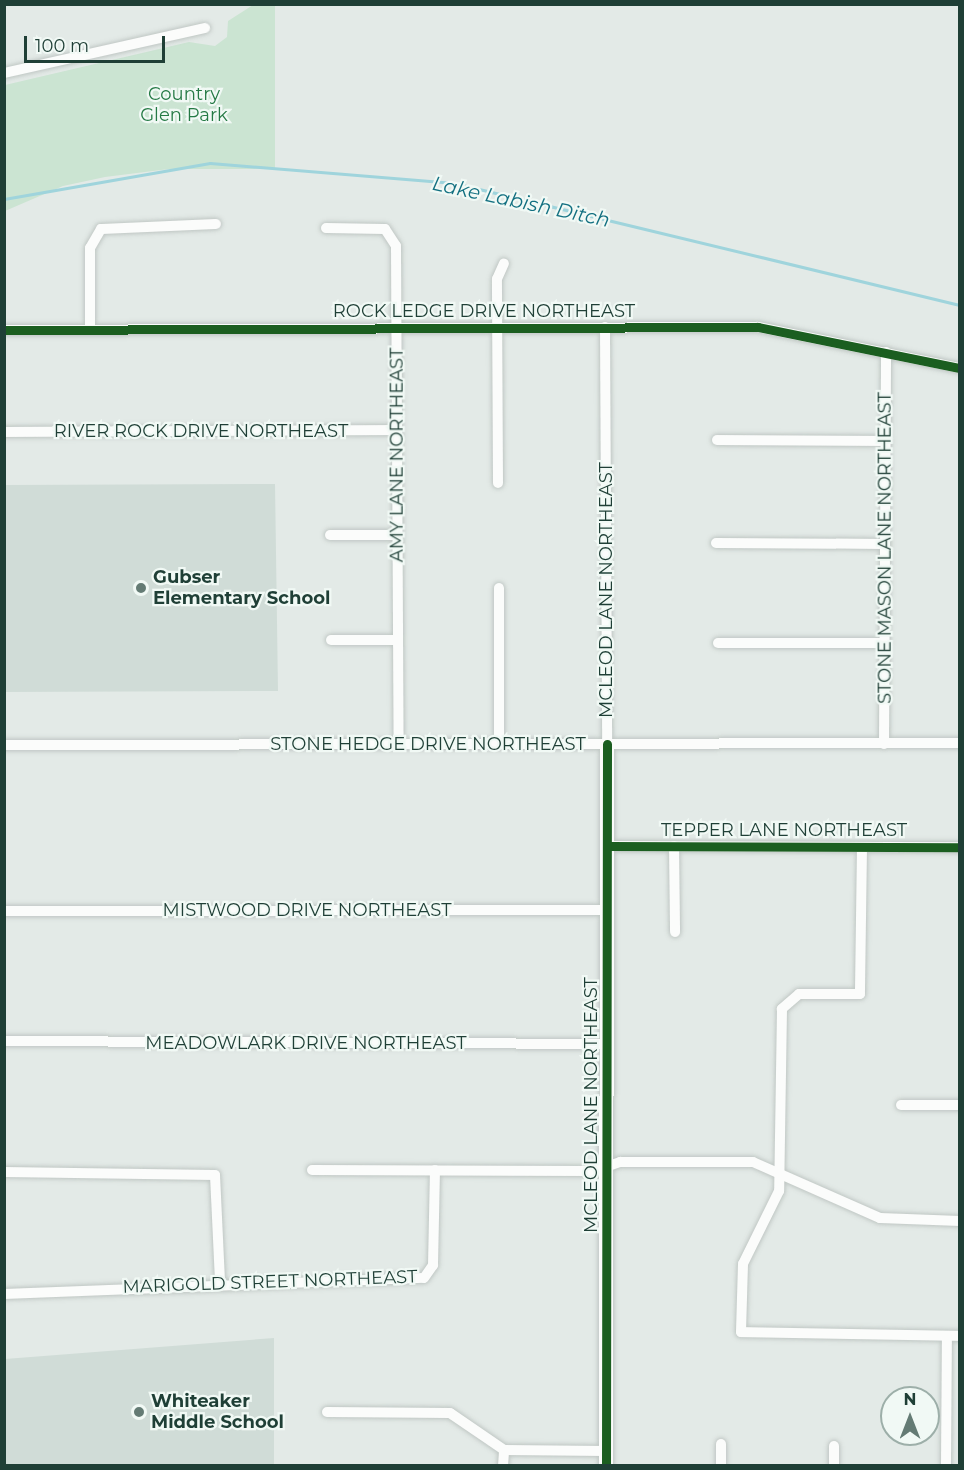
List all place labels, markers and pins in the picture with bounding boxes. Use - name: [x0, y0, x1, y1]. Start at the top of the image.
- place label: Gubser Elementary School: [153, 567, 330, 610]
- marker: Gubser Elementary School: [134, 581, 148, 595]
- place label: Whiteaker Middle School: [151, 1391, 284, 1434]
- marker: Whiteaker Middle School: [132, 1405, 146, 1419]

